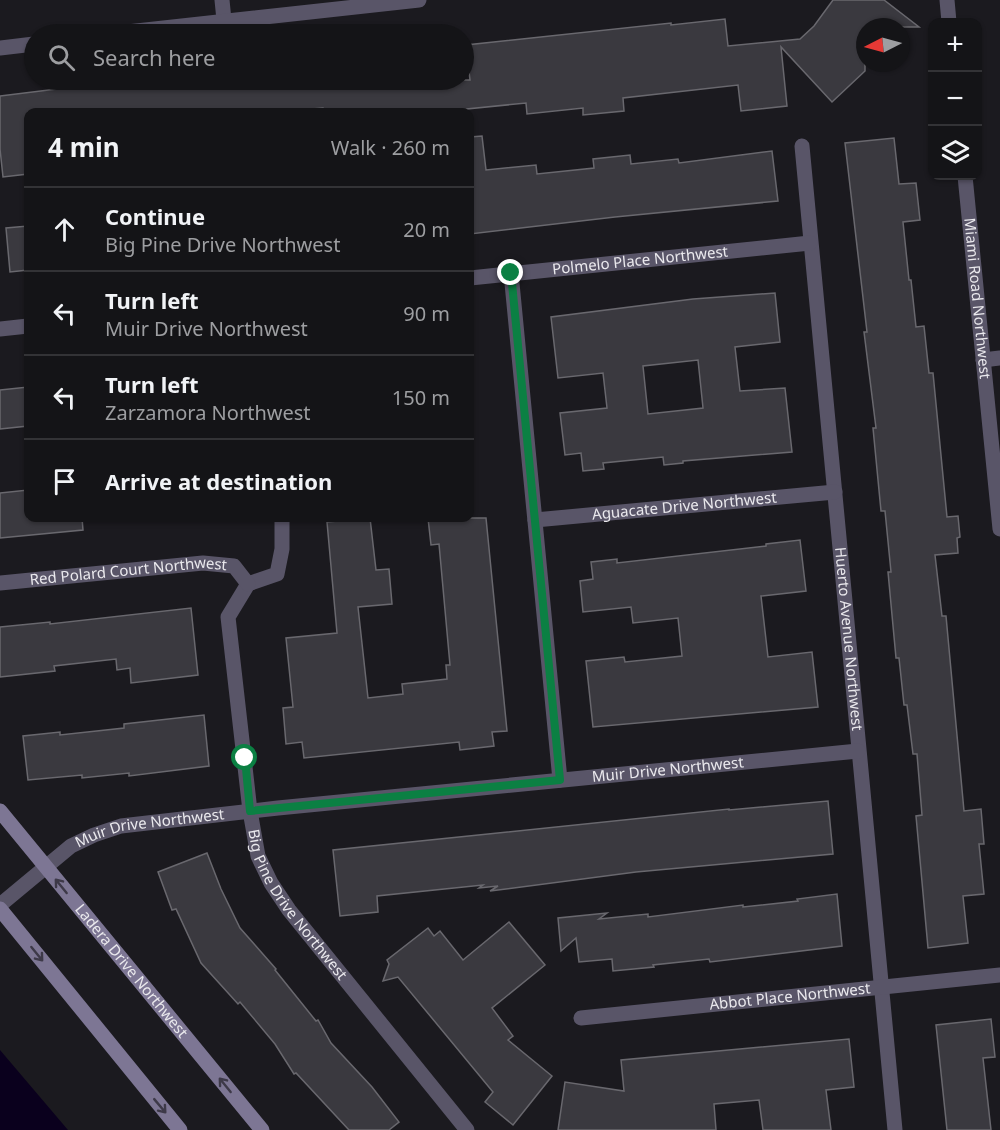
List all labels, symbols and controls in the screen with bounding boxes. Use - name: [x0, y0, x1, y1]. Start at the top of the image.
- north arrow: [856, 18, 910, 72]
- map controls: [928, 18, 982, 180]
- button: +: [928, 18, 982, 72]
- search box: [24, 24, 474, 90]
- icon: search: [45, 41, 78, 74]
- text: Search here: [93, 42, 215, 72]
- button: −: [928, 72, 982, 126]
- button: layers: [928, 126, 982, 180]
- text: 4 min: [48, 129, 120, 165]
- text: Walk · 260 m: [331, 134, 450, 161]
- text: Continue: [105, 201, 205, 231]
- icon: ahead: [48, 213, 81, 246]
- text: 20 m: [403, 216, 450, 243]
- street label: Miami Road Northwest: [960, 217, 996, 380]
- text: Big Pine Drive Northwest: [105, 231, 340, 258]
- street label: Polmelo Place Northwest: [551, 240, 729, 278]
- route end: [497, 259, 523, 285]
- text: Turn left: [105, 285, 199, 315]
- icon: left: [48, 297, 81, 330]
- text: 90 m: [403, 300, 450, 327]
- text: Muir Drive Northwest: [105, 315, 308, 342]
- text: Turn left: [105, 369, 199, 399]
- icon: left: [48, 381, 81, 414]
- text: 150 m: [392, 384, 450, 411]
- text: Zarzamora Northwest: [105, 399, 311, 426]
- icon: arrive: [48, 465, 81, 498]
- text: Arrive at destination: [105, 466, 332, 496]
- street label: Aguacate Drive Northwest: [591, 486, 778, 524]
- street label: Huerto Avenue Northwest: [831, 546, 868, 732]
- street label: Red Polard Court Northwest: [29, 552, 229, 589]
- route start: [231, 744, 257, 770]
- street label: Muir Drive Northwest: [591, 751, 745, 786]
- street label: Muir Drive Northwest: [71, 803, 226, 852]
- street label: Big Pine Drive Northwest: [244, 827, 353, 984]
- one-way arrow: [54, 879, 68, 894]
- street label: Ladera Drive Northwest: [71, 899, 193, 1042]
- one-way arrow: [30, 946, 43, 962]
- street label: Abbot Place Northwest: [708, 977, 872, 1014]
- one-way arrow: [218, 1078, 232, 1093]
- one-way arrow: [153, 1098, 167, 1113]

